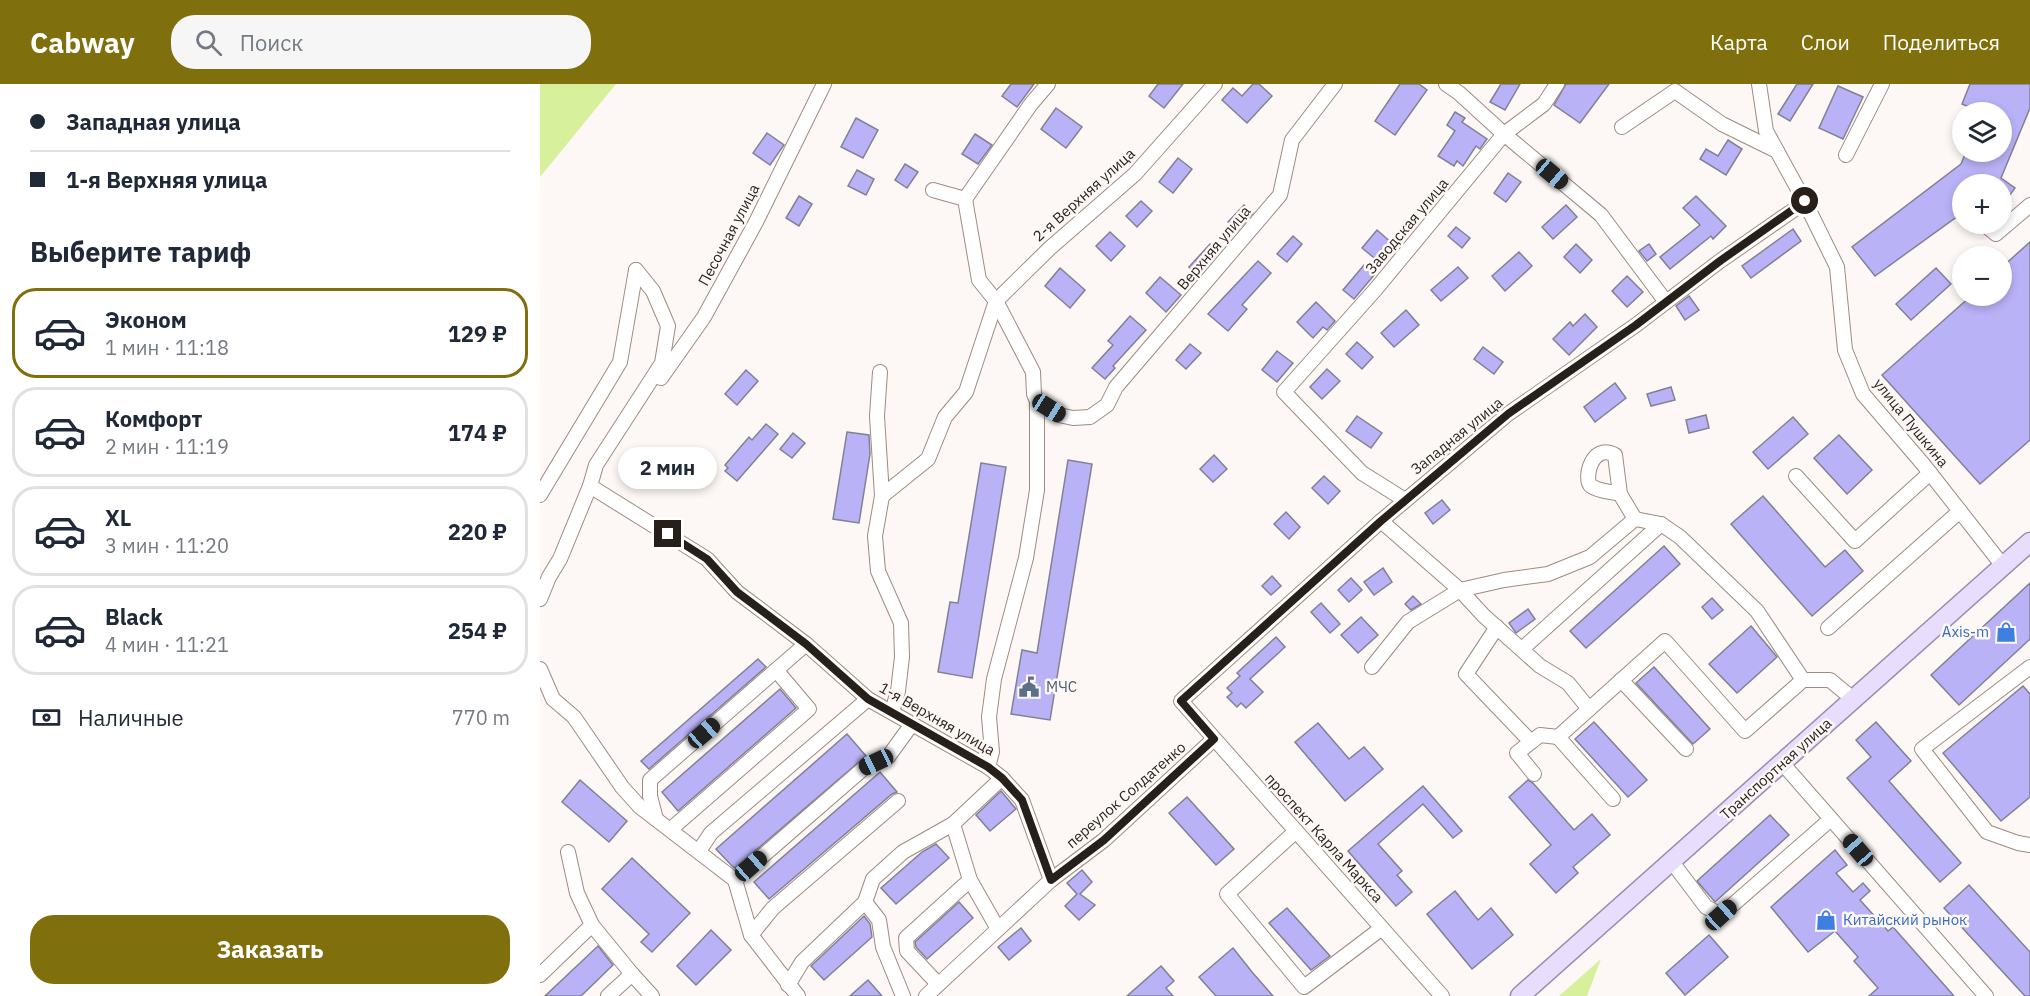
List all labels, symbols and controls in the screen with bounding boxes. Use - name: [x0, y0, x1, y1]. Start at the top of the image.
- search box: [171, 15, 591, 69]
- text: Cabway: [30, 24, 135, 61]
- icon: search: [192, 26, 225, 59]
- text: Поиск: [240, 28, 303, 57]
- text: Карта: [1710, 28, 1768, 56]
- text: Слои: [1801, 28, 1850, 56]
- text: Поделиться: [1883, 28, 2000, 56]
- map controls: [1952, 102, 2012, 306]
- button: layers: [1952, 102, 2012, 162]
- text: Западная улица: [66, 107, 241, 136]
- street label: 2-я Верхняя улица: [1029, 144, 1139, 245]
- car: [1532, 156, 1572, 192]
- text: 1-я Верхняя улица: [66, 165, 267, 194]
- street label: Заводская улица: [1361, 174, 1452, 278]
- button: +: [1952, 174, 2012, 234]
- street label: Песочная улица: [694, 181, 763, 289]
- route start: [1791, 187, 1818, 214]
- street label: Верхняя улица: [1173, 202, 1254, 294]
- text: Выберите тариф: [30, 234, 251, 269]
- button: −: [1952, 246, 2012, 306]
- text: Эконом: [105, 305, 187, 334]
- icon: car: [33, 306, 87, 360]
- text: 129 ₽: [448, 319, 507, 348]
- text: 1 мин · 11:18: [105, 334, 229, 361]
- street label: улица Пушкина: [1870, 374, 1953, 471]
- car: [1029, 391, 1069, 425]
- street label: Западная улица: [1407, 393, 1506, 478]
- text: Комфорт: [105, 404, 202, 433]
- icon: car: [33, 405, 87, 459]
- text: 174 ₽: [448, 418, 507, 447]
- text: 2 мин · 11:19: [105, 433, 229, 460]
- callout: 2 мин: [618, 447, 718, 489]
- text: 2 мин: [640, 454, 695, 481]
- text: XL: [105, 503, 131, 532]
- icon: car: [33, 504, 87, 558]
- text: 220 ₽: [448, 517, 507, 546]
- route end: [654, 520, 681, 547]
- text: 3 мин · 11:20: [105, 532, 229, 559]
- text: Black: [105, 602, 163, 631]
- icon: car: [33, 603, 87, 657]
- text: 254 ₽: [448, 616, 507, 645]
- shop icon: Axis-m: [1994, 620, 2018, 644]
- place label: Axis-m: [1942, 622, 1989, 641]
- text: 4 мин · 11:21: [105, 631, 229, 658]
- public building icon: МЧС: [1017, 675, 1041, 699]
- place label: МЧС: [1046, 677, 1077, 696]
- street label: 1-я Верхняя улица: [876, 678, 999, 759]
- icon: cash: [30, 701, 63, 734]
- text: Наличные: [78, 703, 184, 732]
- text: 770 m: [452, 704, 510, 731]
- car: [685, 714, 723, 752]
- street label: Транспортная улица: [1716, 714, 1835, 824]
- street label: переулок Солдатенко: [1062, 737, 1190, 852]
- car: [856, 746, 896, 778]
- street label: проспект Карла Маркса: [1261, 769, 1388, 906]
- car: [1839, 831, 1877, 869]
- car: [732, 847, 770, 885]
- car: [1702, 896, 1740, 934]
- shop icon: Китайский рынок: [1814, 908, 1838, 932]
- place label: Китайский рынок: [1843, 910, 1967, 929]
- button: Заказать: [30, 915, 510, 984]

